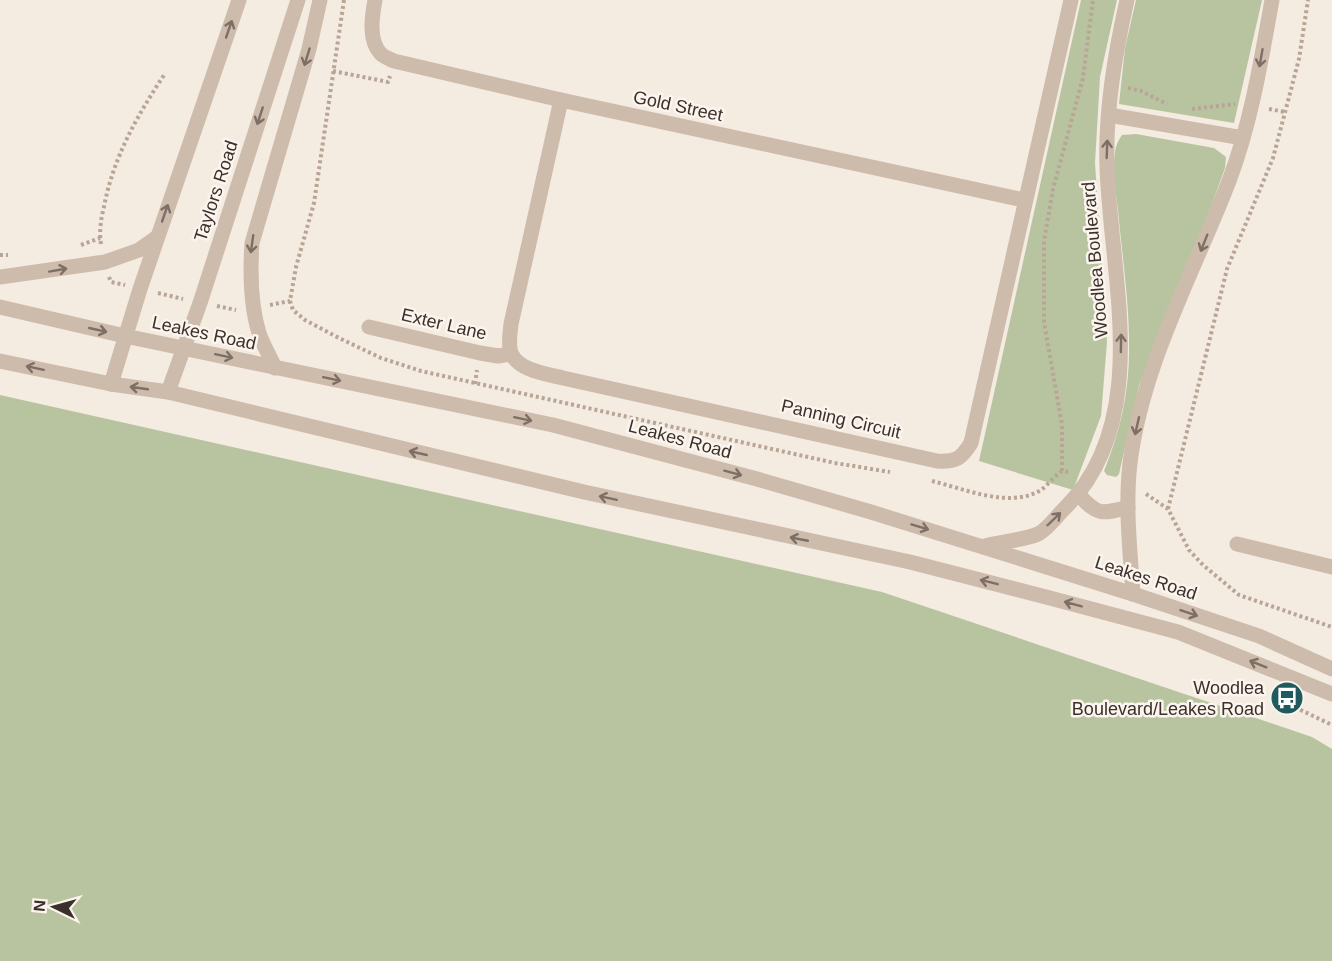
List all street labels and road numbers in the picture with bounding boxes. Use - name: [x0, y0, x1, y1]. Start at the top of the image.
- street label: Gold Street: [631, 87, 725, 125]
- street label: Taylors Road: [190, 138, 242, 244]
- street label: Woodlea Boulevard: [1078, 181, 1112, 339]
- street label: Exter Lane: [399, 304, 489, 344]
- street label: Leakes Road: [150, 312, 258, 354]
- street label: Panning Circuit: [779, 396, 903, 442]
- street label: Leakes Road: [626, 416, 734, 462]
- street label: Leakes Road: [1092, 552, 1200, 604]

